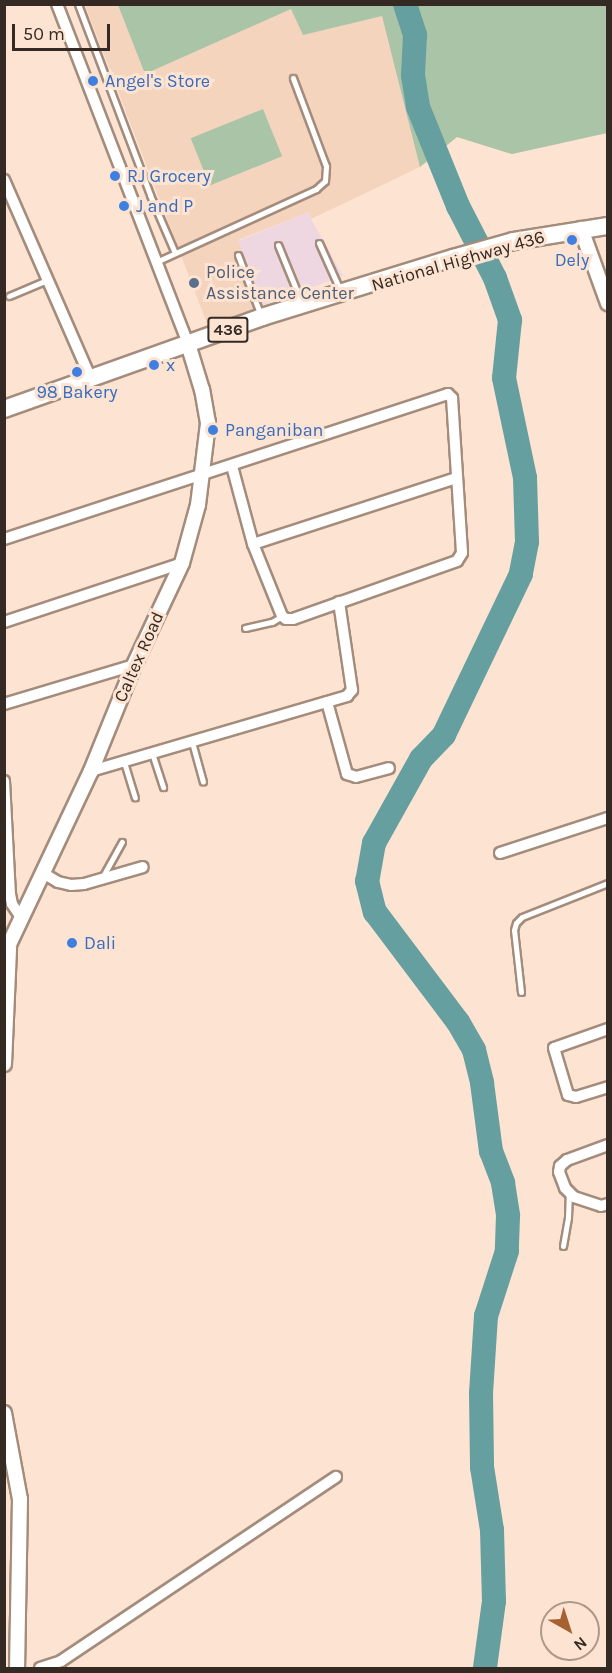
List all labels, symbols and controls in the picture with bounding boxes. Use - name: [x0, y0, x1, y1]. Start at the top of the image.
- scale bar: [15, 12, 112, 50]
- text: 50 m: [23, 23, 65, 45]
- place label: Angel's Store: [105, 70, 210, 92]
- marker: Angel's Store: [86, 74, 100, 88]
- place label: RJ Grocery: [127, 165, 211, 187]
- marker: RJ Grocery: [108, 169, 122, 183]
- place label: J and P: [136, 195, 193, 217]
- marker: J and P: [117, 199, 131, 213]
- street label: National Highway 436: [369, 226, 547, 296]
- marker: Dely: [565, 233, 579, 247]
- place label: Dely: [555, 249, 589, 271]
- place label: Police Assistance Center: [206, 262, 354, 304]
- marker: Police Assistance Center: [187, 276, 201, 290]
- road number: 436: [207, 317, 249, 343]
- place label: x: [166, 354, 175, 376]
- marker: x: [147, 358, 161, 372]
- marker: 98 Bakery: [70, 365, 84, 379]
- place label: 98 Bakery: [36, 381, 118, 403]
- place label: Panganiban: [225, 419, 323, 441]
- marker: Panganiban: [206, 423, 220, 437]
- street label: Caltex Road: [109, 608, 169, 706]
- place label: Dali: [84, 932, 116, 954]
- marker: Dali: [65, 936, 79, 950]
- north arrow: [540, 1601, 600, 1661]
- text: N: [570, 1633, 591, 1655]

